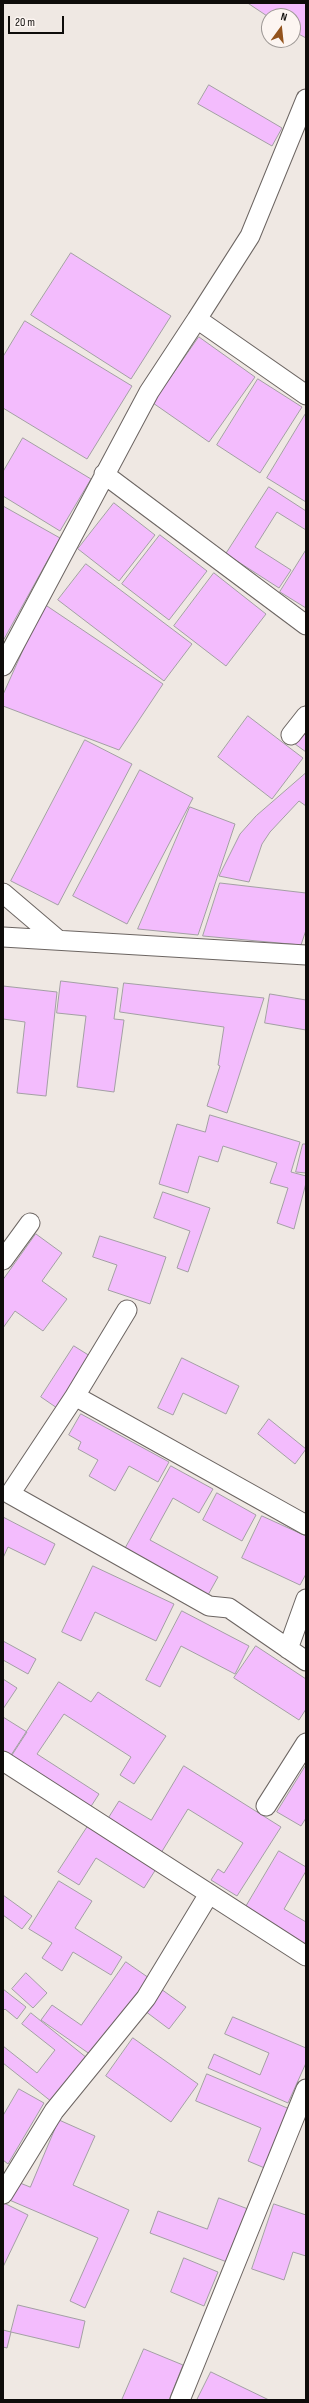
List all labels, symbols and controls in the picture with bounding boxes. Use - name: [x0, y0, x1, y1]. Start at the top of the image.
- scale bar: [10, 8, 66, 34]
- north arrow: [261, 8, 301, 48]
- text: N: [279, 10, 288, 24]
- text: 20 m: [15, 15, 35, 30]

